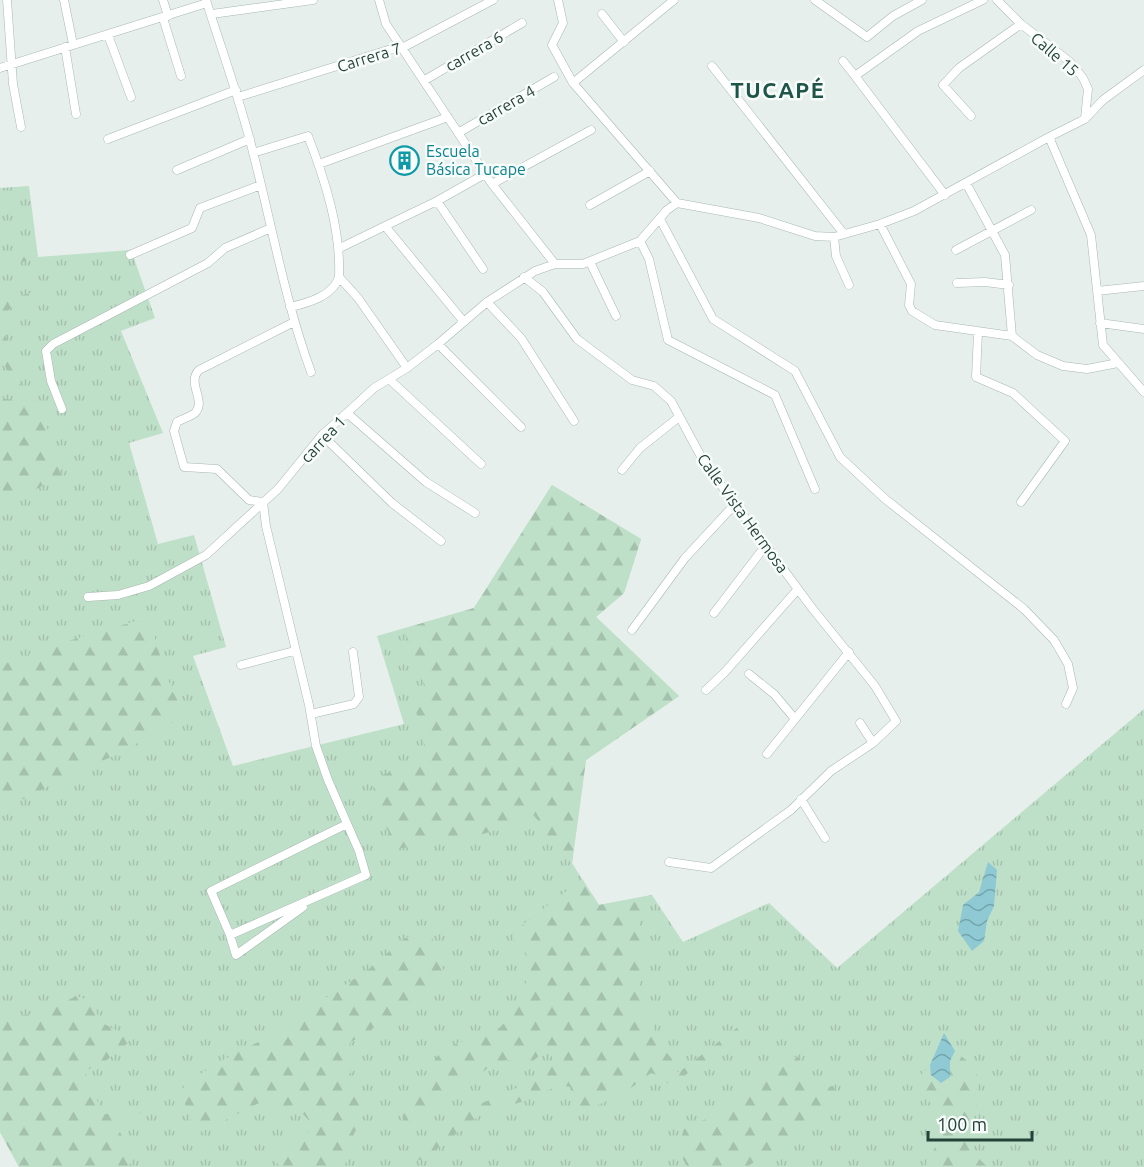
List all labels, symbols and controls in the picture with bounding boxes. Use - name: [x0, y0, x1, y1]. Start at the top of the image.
- street label: carrera 6: [442, 27, 506, 75]
- street label: Calle 15: [1028, 29, 1082, 79]
- street label: Carrera 7: [335, 39, 403, 75]
- district label: TUCAPÉ: [731, 77, 825, 102]
- street label: carrera 4: [474, 81, 538, 129]
- place label: Escuela Básica Tucape: [426, 142, 526, 178]
- building icon: Escuela Básica Tucape: [389, 144, 421, 176]
- street label: carrea 1: [297, 412, 349, 466]
- street label: Calle Vista Hermosa: [694, 450, 792, 576]
- scale bar: [928, 1104, 1032, 1142]
- text: 100 m: [937, 1114, 987, 1134]

